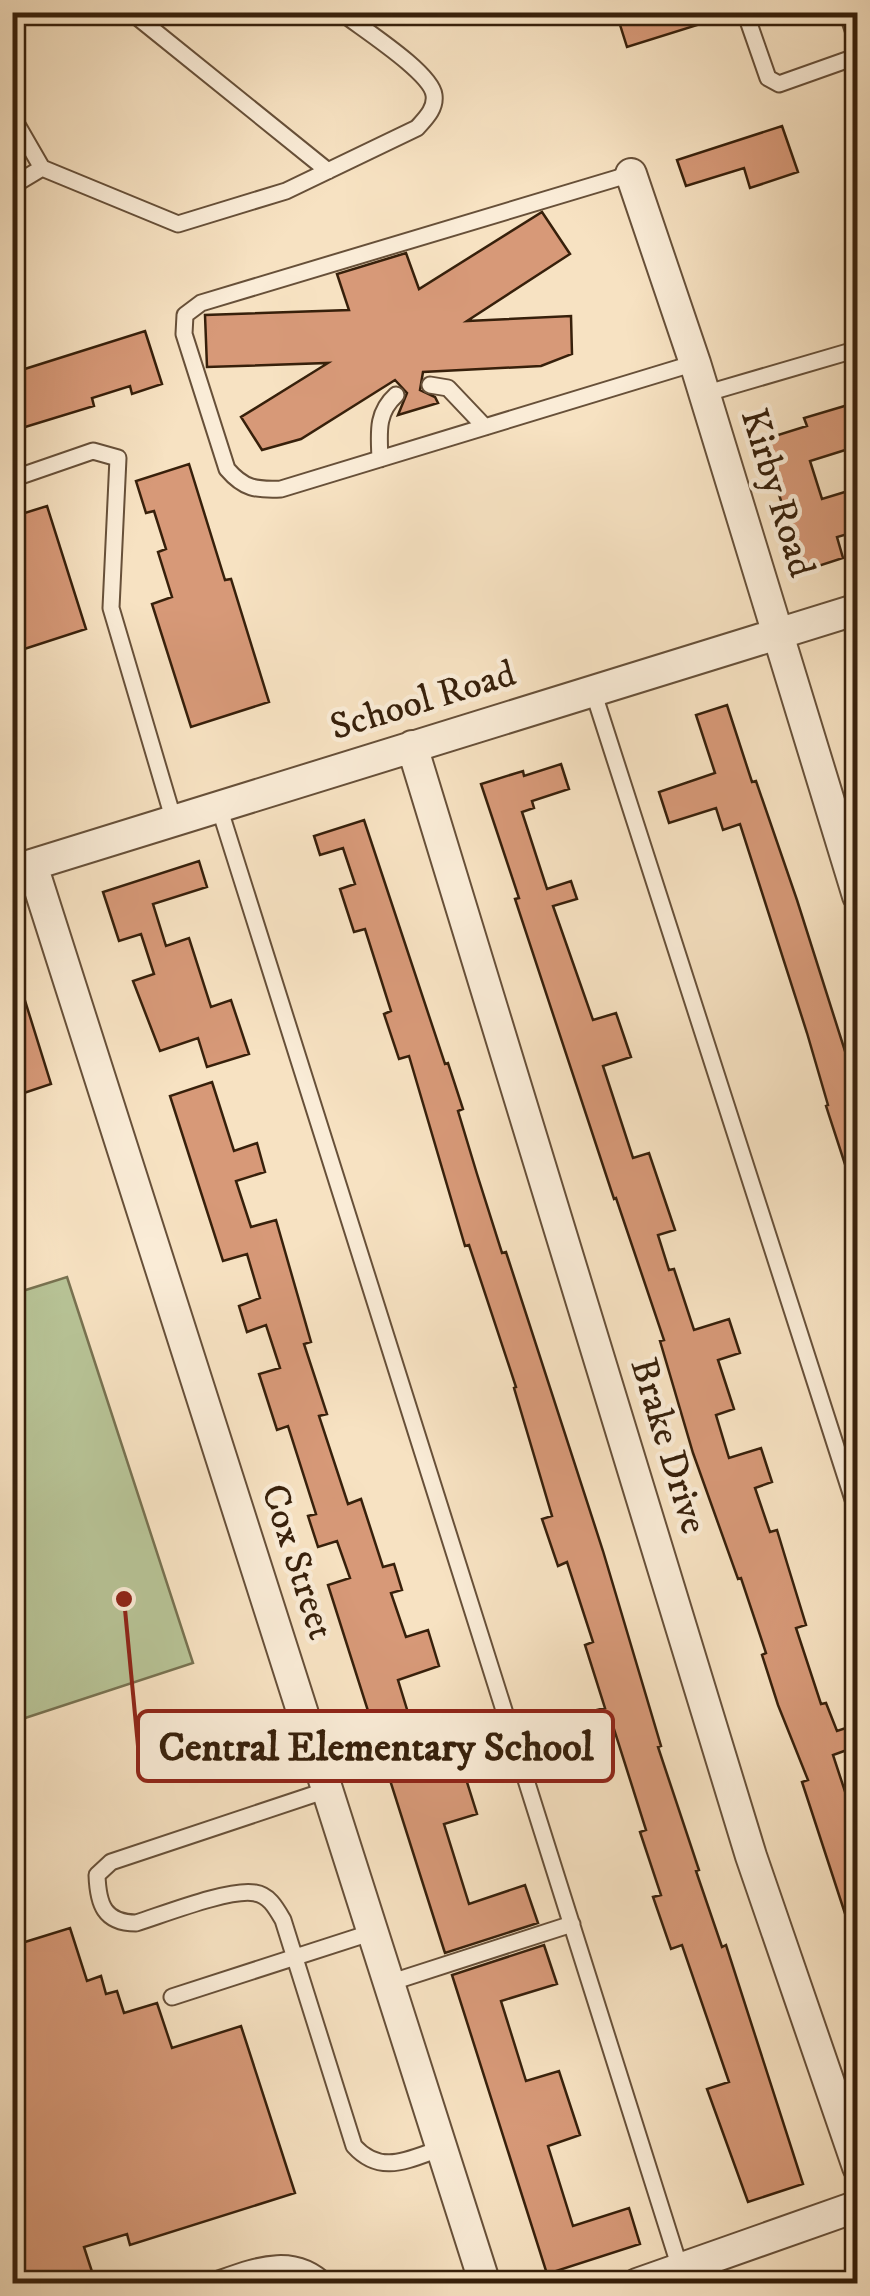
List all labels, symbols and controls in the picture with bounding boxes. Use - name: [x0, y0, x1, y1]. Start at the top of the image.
- street label: Kirby Road: [729, 403, 825, 583]
- street label: School Road: [325, 650, 521, 752]
- street label: Brake Drive: [619, 1352, 717, 1540]
- street label: Cox Street: [249, 1478, 345, 1646]
- callout: Central Elementary School: [138, 1711, 613, 1781]
- text: Central Elementary School: [158, 1724, 595, 1774]

